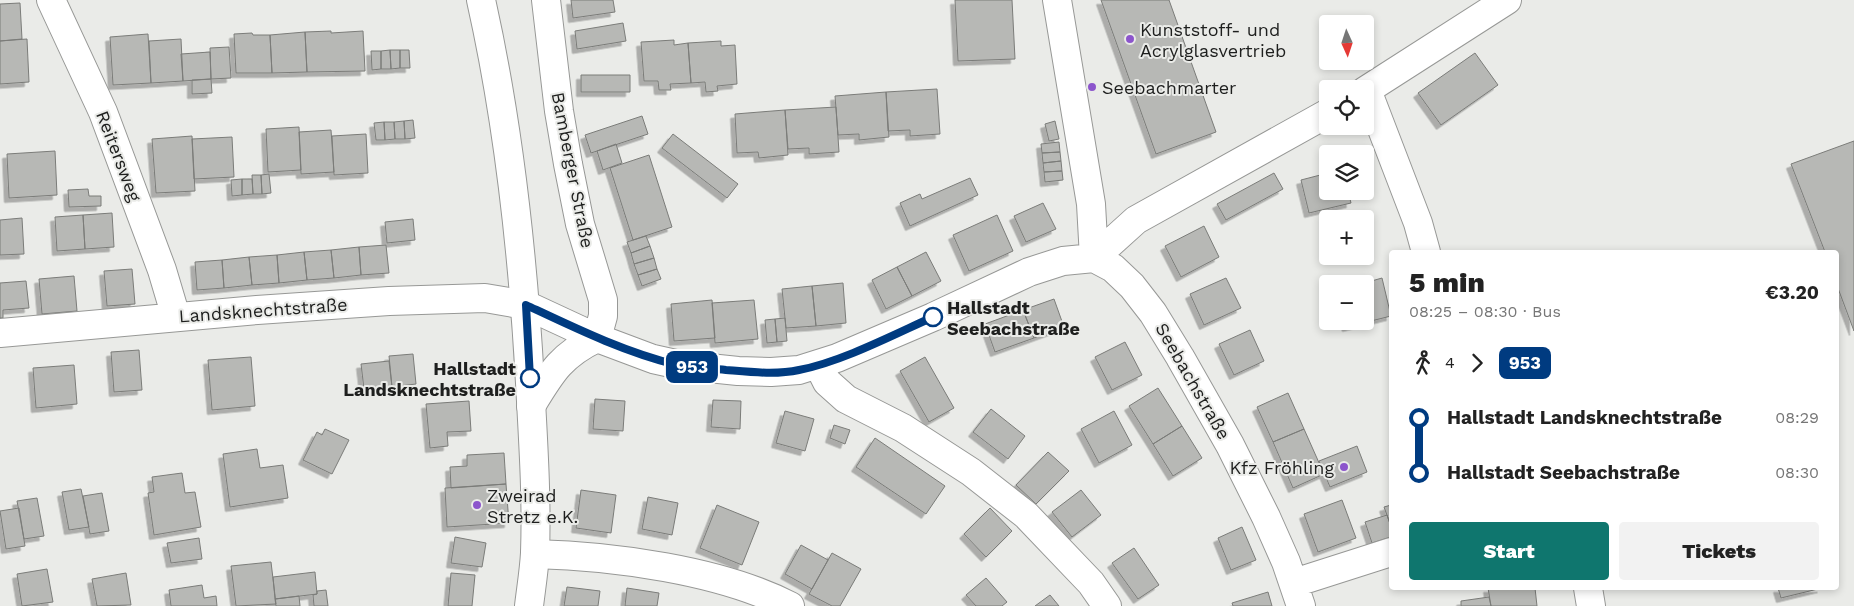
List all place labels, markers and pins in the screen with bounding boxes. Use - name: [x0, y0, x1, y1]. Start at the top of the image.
- place label: Kunststoff- und Acrylglasvertrieb: [1140, 19, 1286, 61]
- marker: Kunststoff- und Acrylglasvertrieb: [1124, 33, 1136, 45]
- place label: Seebachmarter: [1102, 77, 1236, 98]
- marker: Seebachmarter: [1086, 81, 1098, 93]
- place label: Hallstadt Seebachstraße: [947, 297, 1080, 339]
- marker: Hallstadt Seebachstraße: [923, 307, 943, 327]
- place label: Hallstadt Landsknechtstraße: [343, 358, 516, 400]
- marker: Hallstadt Landsknechtstraße: [520, 368, 540, 388]
- place label: Kfz Fröhling: [1229, 457, 1334, 478]
- marker: Kfz Fröhling: [1338, 461, 1350, 473]
- place label: Zweirad Stretz e.K.: [487, 485, 578, 527]
- marker: Zweirad Stretz e.K.: [471, 499, 483, 511]

